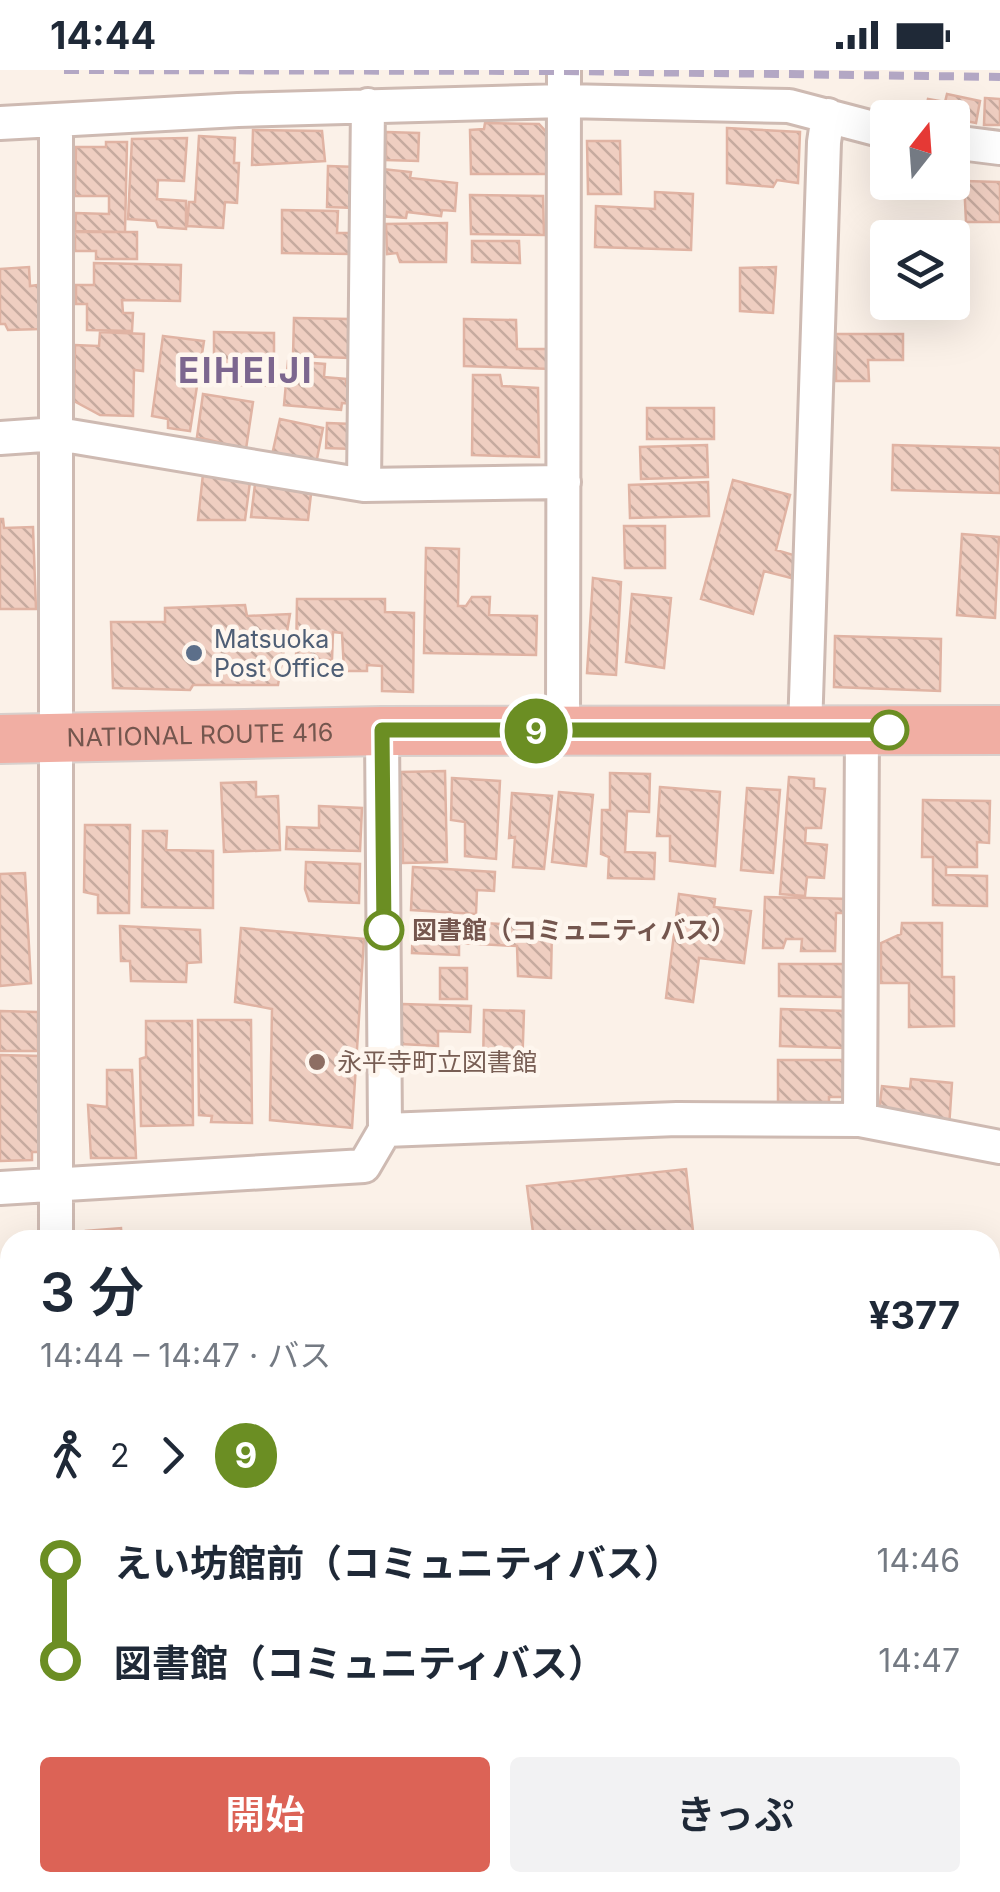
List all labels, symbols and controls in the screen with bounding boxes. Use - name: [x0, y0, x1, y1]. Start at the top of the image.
- text: 14:44: [50, 12, 156, 58]
- north arrow: [870, 100, 970, 200]
- map controls: [870, 100, 970, 320]
- button: layers: [870, 220, 970, 320]
- district label: EIHEIJI: [178, 349, 314, 391]
- place label: Matsuoka Post Office: [214, 624, 345, 683]
- marker: Matsuoka Post Office: [183, 642, 205, 664]
- line badge: 9: [504, 698, 568, 764]
- text: 9: [525, 710, 547, 752]
- unlabelled marker: [870, 711, 908, 749]
- street label: NATIONAL ROUTE 416: [66, 717, 334, 753]
- marker: 図書館（コミュニティバス）: [365, 911, 403, 949]
- place label: 図書館（コミュニティバス）: [412, 915, 736, 945]
- place label: 永平寺町立図書館: [337, 1047, 537, 1077]
- marker: 永平寺町立図書館: [306, 1051, 328, 1073]
- text: 3 分: [40, 1259, 144, 1325]
- text: ¥377: [869, 1292, 960, 1338]
- text: 14:44 – 14:47 · バス: [40, 1336, 331, 1375]
- icon: walk: [40, 1428, 95, 1483]
- icon: forward: [145, 1428, 200, 1483]
- text: 9: [235, 1434, 257, 1476]
- text: 2: [110, 1436, 130, 1475]
- text: えい坊館前（コミュニティバス）: [114, 1540, 682, 1586]
- text: 14:46: [877, 1541, 960, 1580]
- text: 図書館（コミュニティバス）: [114, 1640, 606, 1686]
- text: 14:47: [878, 1641, 960, 1680]
- button: 開始: [40, 1757, 490, 1872]
- button: きっぷ: [510, 1757, 960, 1872]

